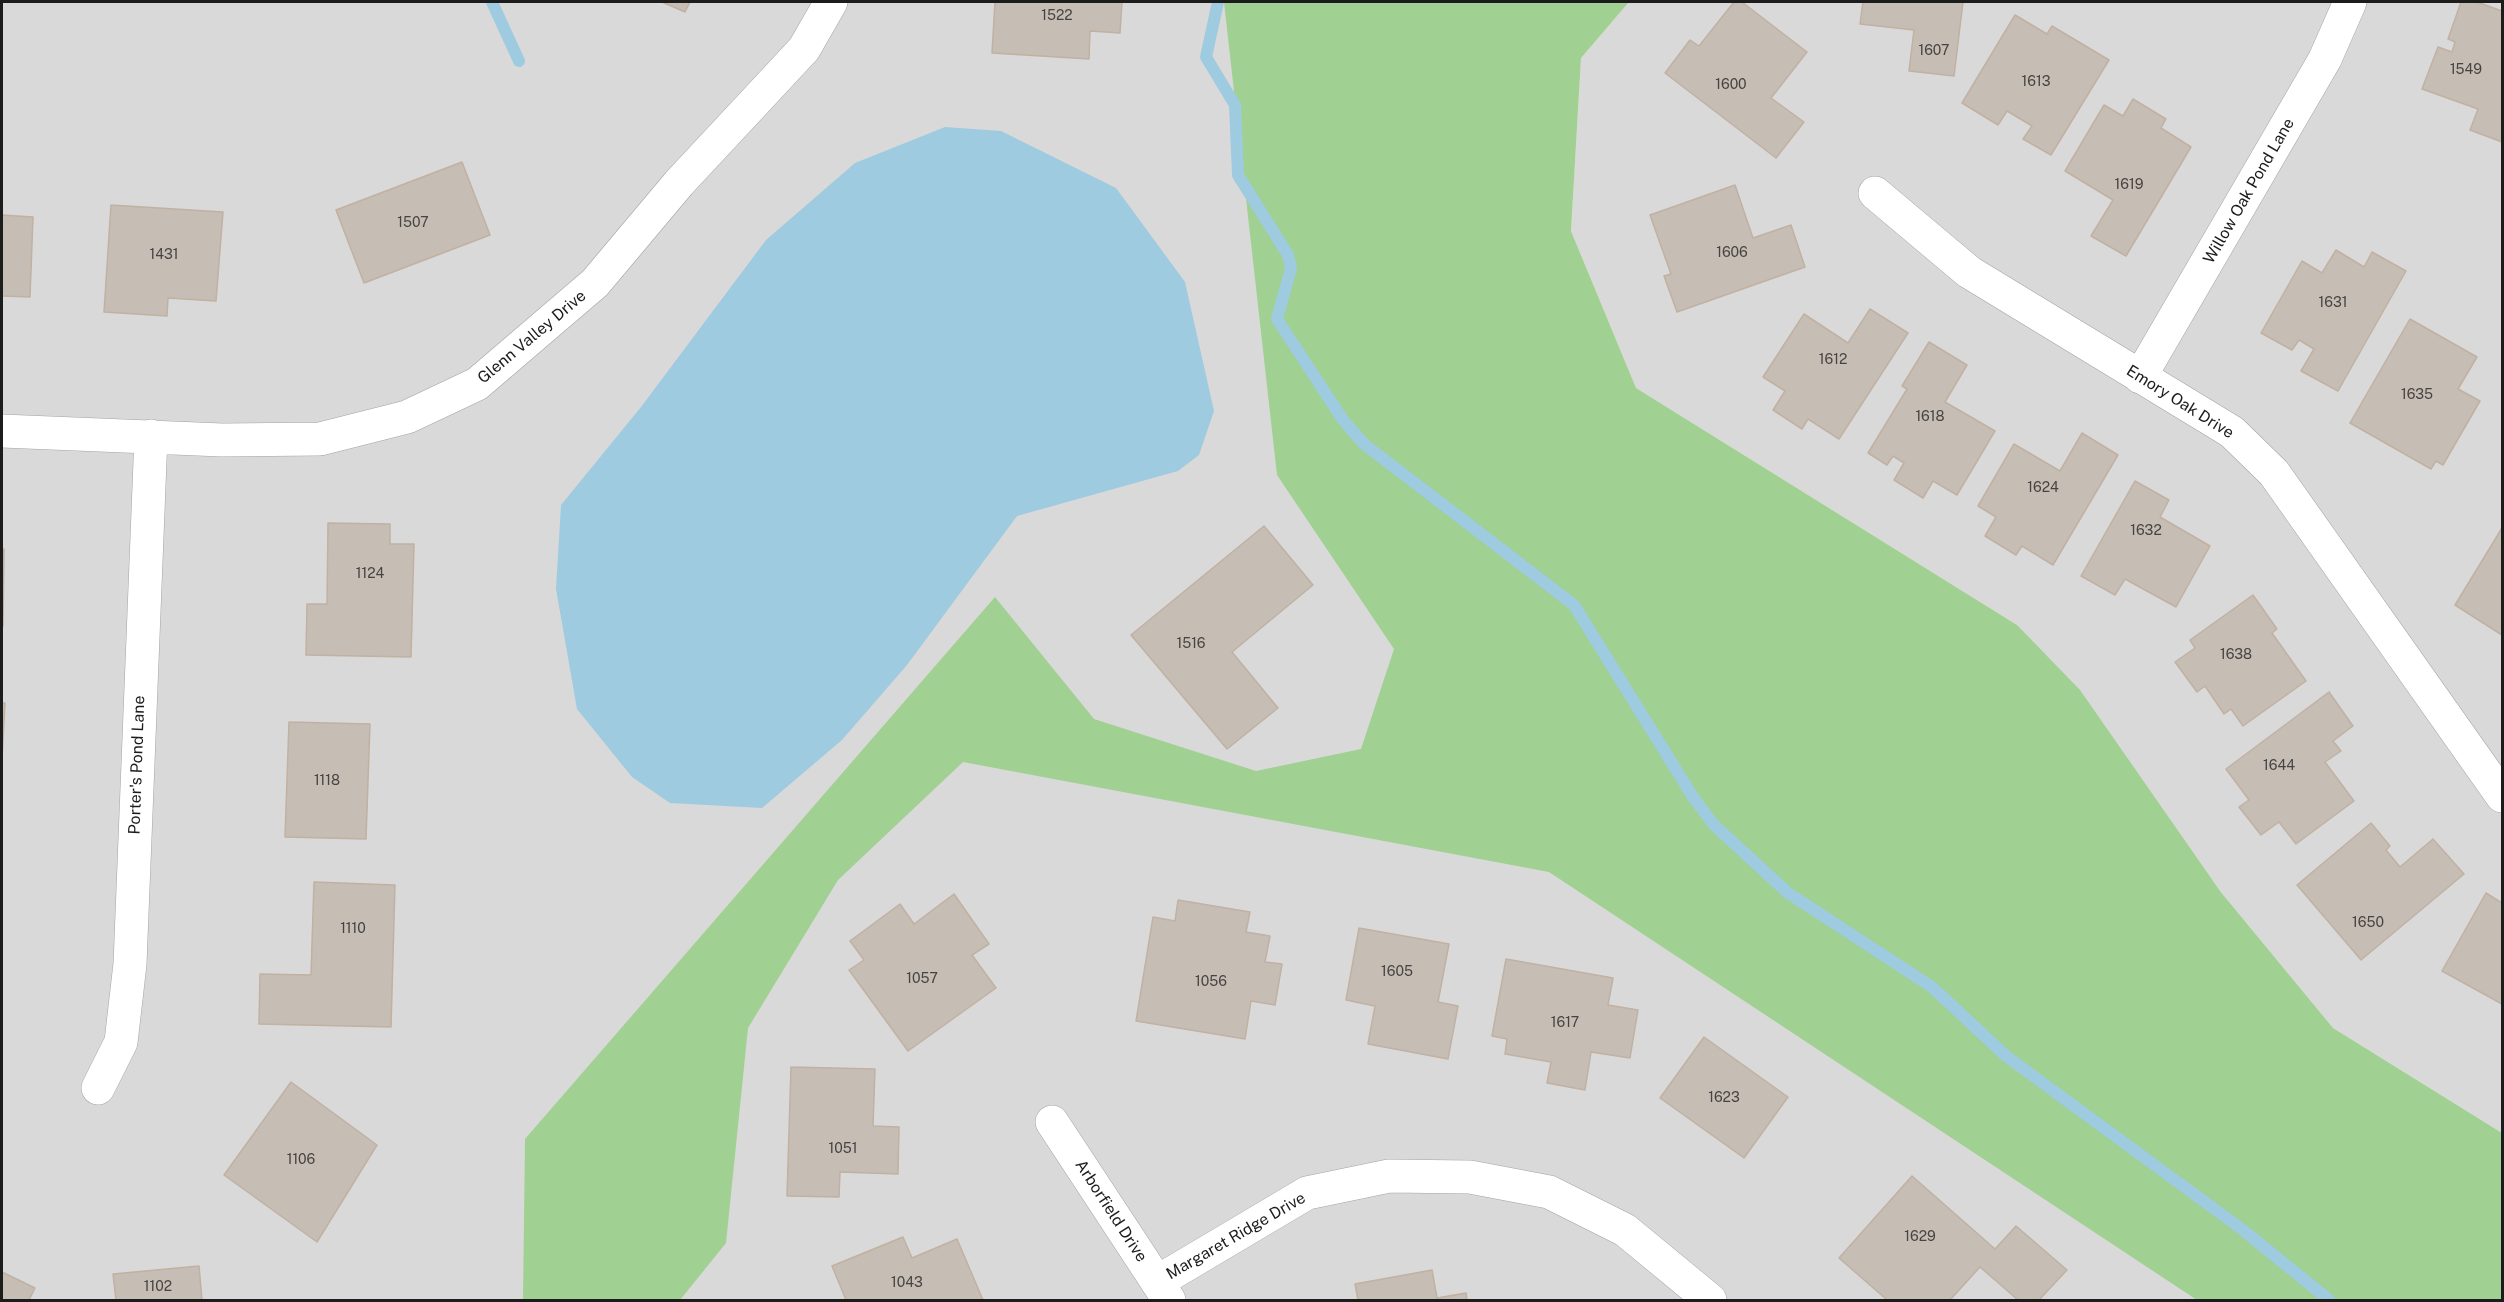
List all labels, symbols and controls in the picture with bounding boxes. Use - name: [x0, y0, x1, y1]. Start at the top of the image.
- house number: 1522: [1041, 8, 1073, 24]
- house number: 1607: [1918, 43, 1950, 59]
- house number: 1549: [2450, 62, 2482, 78]
- house number: 1613: [2022, 74, 2050, 90]
- house number: 1600: [1715, 77, 1747, 93]
- street label: Willow Oak Pond Lane: [2199, 115, 2299, 267]
- house number: 1619: [2115, 177, 2143, 193]
- house number: 1507: [397, 215, 429, 231]
- house number: 1606: [1716, 245, 1748, 261]
- house number: 1431: [149, 247, 179, 263]
- street label: Glenn Valley Drive: [474, 286, 590, 388]
- house number: 1631: [2319, 295, 2347, 311]
- house number: 1612: [1819, 352, 1847, 368]
- street label: Emory Oak Drive: [2123, 361, 2237, 443]
- house number: 1635: [2401, 387, 2433, 403]
- house number: 1618: [1915, 409, 1945, 425]
- house number: 1624: [2027, 480, 2059, 496]
- house number: 1632: [2130, 523, 2162, 539]
- house number: 1124: [356, 566, 384, 582]
- house number: 1516: [1176, 636, 1206, 652]
- house number: 1638: [2220, 647, 2252, 663]
- street label: Porter's Pond Lane: [125, 695, 149, 835]
- house number: 1644: [2263, 758, 2295, 774]
- house number: 1118: [314, 773, 340, 789]
- house number: 1650: [2352, 915, 2384, 931]
- house number: 1110: [340, 921, 366, 937]
- house number: 1605: [1381, 964, 1413, 980]
- house number: 1057: [906, 971, 938, 987]
- house number: 1056: [1195, 974, 1227, 990]
- house number: 1617: [1551, 1015, 1579, 1031]
- house number: 1623: [1708, 1090, 1740, 1106]
- house number: 1051: [829, 1141, 857, 1157]
- house number: 1106: [287, 1152, 315, 1168]
- street label: Arborfield Drive: [1071, 1156, 1151, 1266]
- street label: Margaret Ridge Drive: [1163, 1188, 1309, 1284]
- house number: 1629: [1904, 1229, 1936, 1245]
- house number: 1043: [891, 1275, 923, 1291]
- house number: 1102: [144, 1279, 172, 1295]

